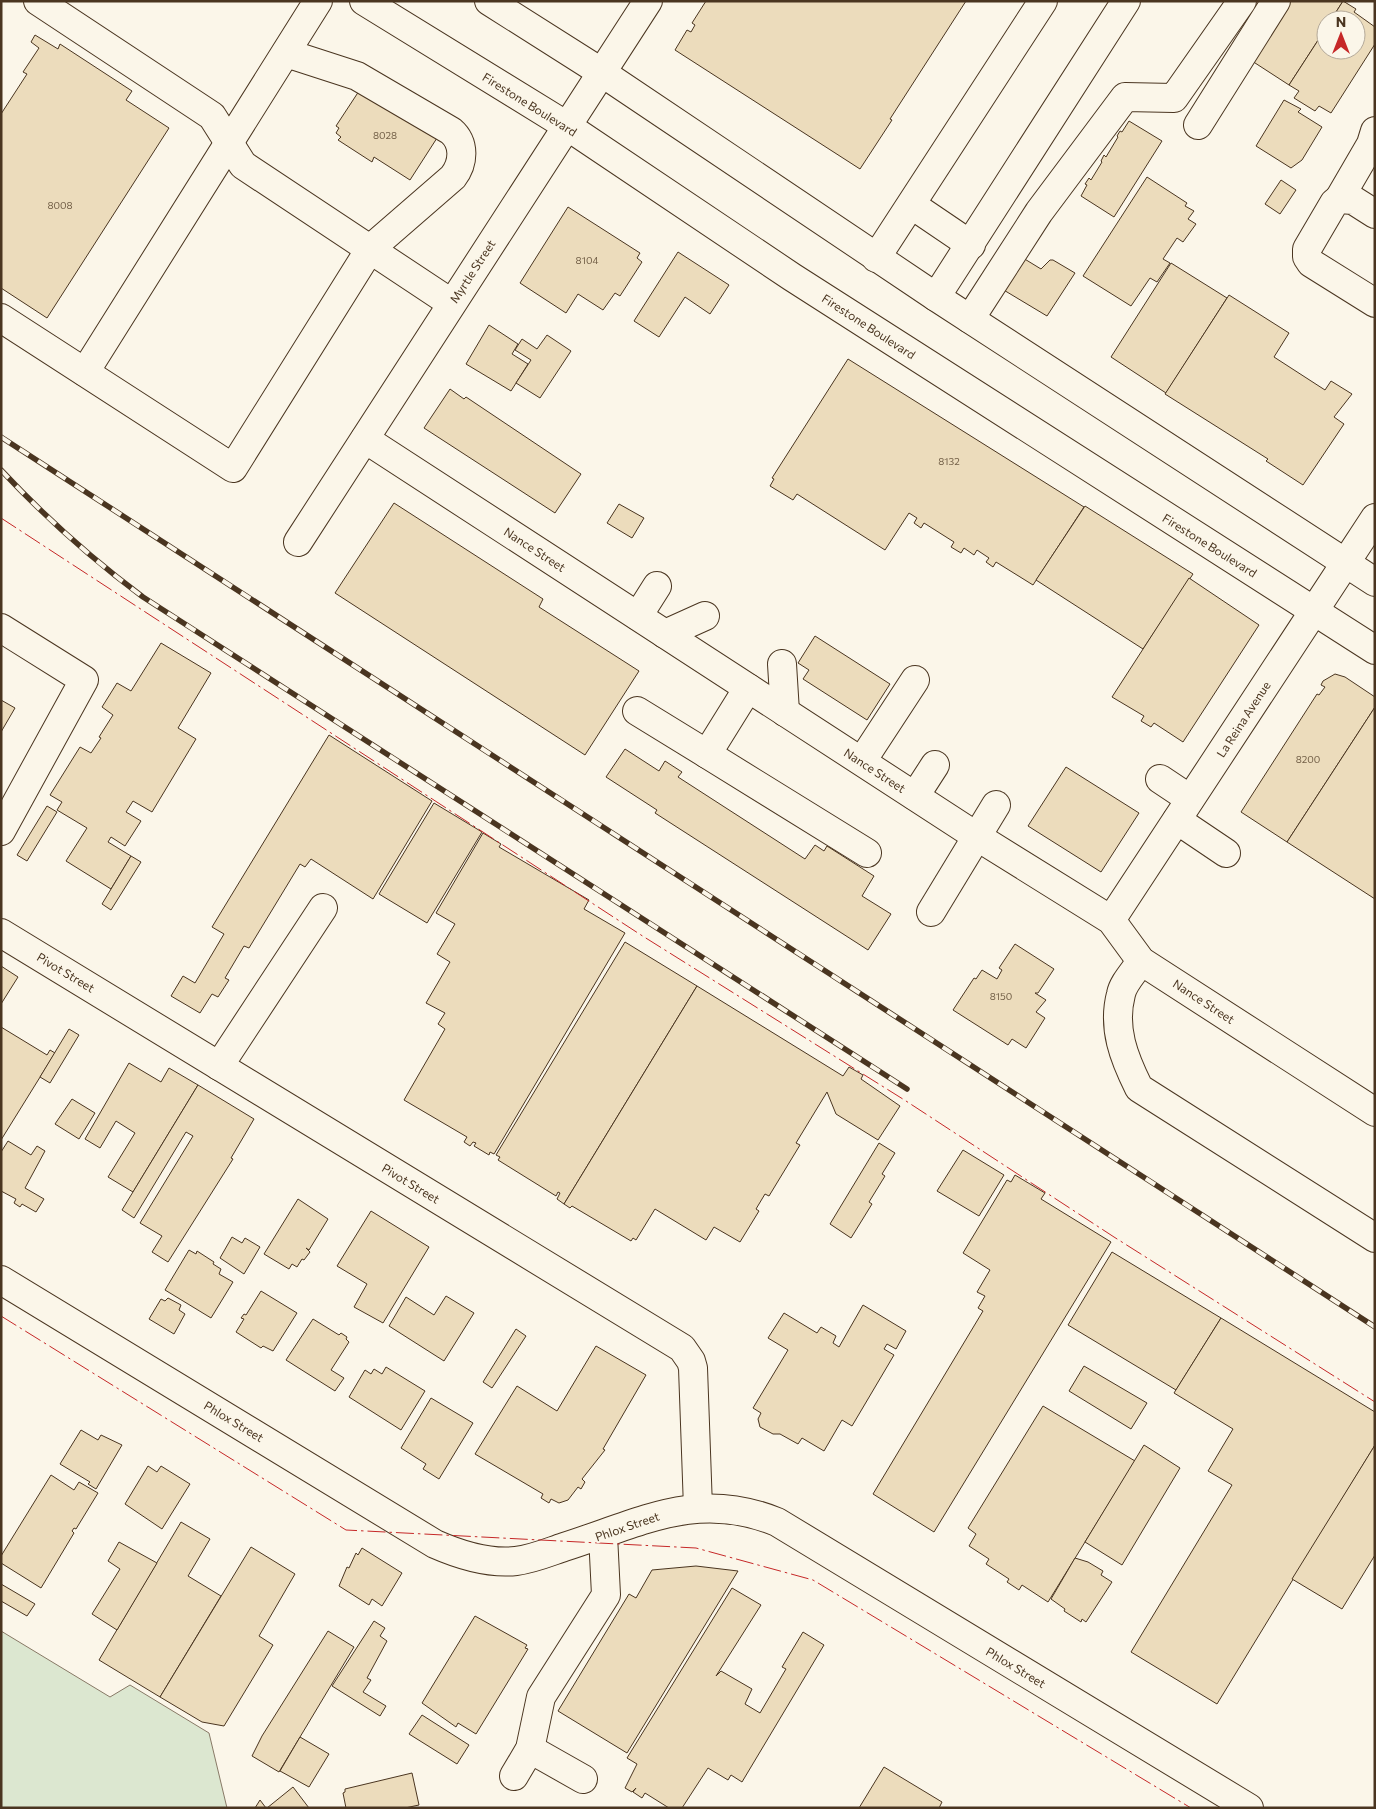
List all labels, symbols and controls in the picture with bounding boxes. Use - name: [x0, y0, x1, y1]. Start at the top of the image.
- north arrow: [1316, 10, 1366, 60]
- text: N: [1336, 13, 1346, 30]
- street label: Firestone Boulevard: [480, 69, 580, 139]
- house number: 8028: [373, 129, 397, 141]
- house number: 8008: [47, 199, 73, 211]
- street label: Myrtle Street: [446, 237, 498, 305]
- house number: 8104: [576, 254, 598, 266]
- street label: Firestone Boulevard: [820, 291, 918, 361]
- house number: 8132: [938, 455, 960, 467]
- street label: Firestone Boulevard: [1160, 510, 1260, 580]
- street label: Nance Street: [502, 524, 569, 574]
- street label: La Reina Avenue: [1213, 678, 1273, 760]
- street label: Nance Street: [842, 745, 909, 795]
- house number: 8200: [1296, 753, 1320, 765]
- street label: Pivot Street: [35, 949, 97, 995]
- street label: Nance Street: [1171, 976, 1238, 1026]
- house number: 8150: [990, 990, 1012, 1002]
- street label: Pivot Street: [380, 1160, 442, 1206]
- street label: Phlox Street: [202, 1398, 266, 1444]
- street label: Phlox Street: [593, 1508, 661, 1544]
- street label: Phlox Street: [984, 1644, 1048, 1690]

